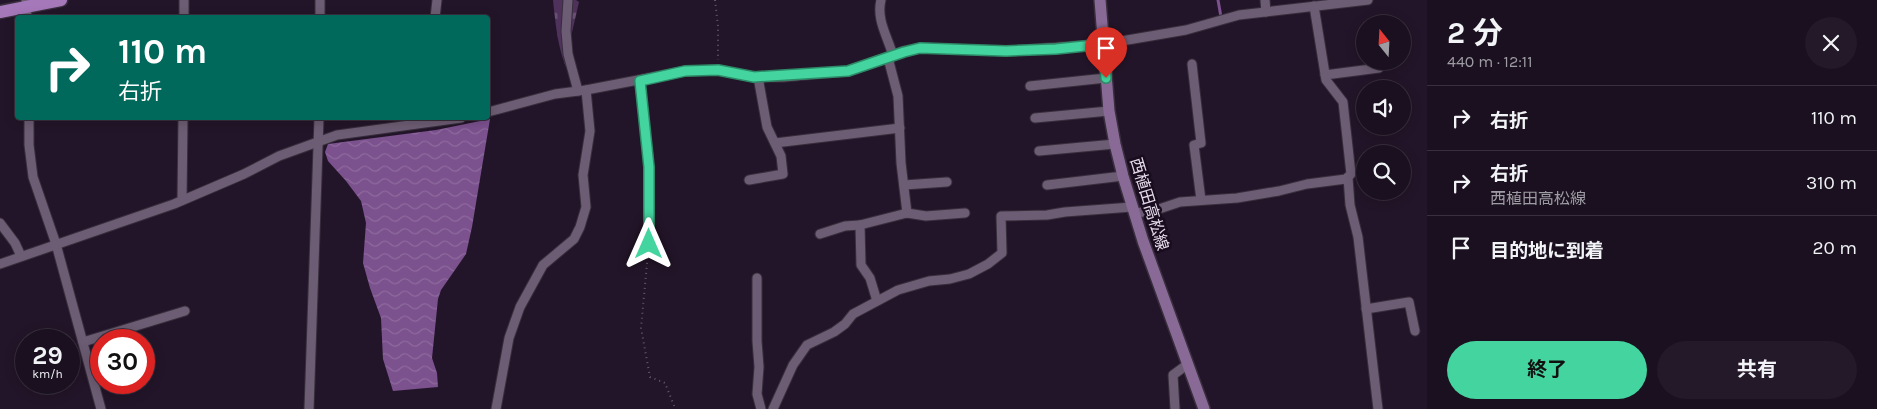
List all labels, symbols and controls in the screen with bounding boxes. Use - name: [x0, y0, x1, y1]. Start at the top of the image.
- north arrow: [1356, 15, 1411, 70]
- map controls: [1356, 15, 1411, 200]
- text: 2 分: [1447, 15, 1503, 51]
- button: close: [1805, 17, 1857, 69]
- pin: [1085, 27, 1127, 78]
- text: 110 m: [118, 31, 207, 72]
- icon: arrive: [1092, 34, 1120, 62]
- icon: right: [35, 35, 100, 100]
- text: 440 m · 12:11: [1447, 52, 1532, 71]
- text: 右折: [118, 79, 162, 105]
- button: sound: [1356, 80, 1411, 135]
- icon: right: [1447, 104, 1475, 132]
- text: 110 m: [1811, 107, 1857, 129]
- text: 右折: [1490, 110, 1528, 132]
- button: search: [1356, 145, 1411, 200]
- street label: 西植田高松線: [1126, 155, 1173, 253]
- text: 右折: [1490, 163, 1528, 185]
- icon: right: [1447, 169, 1475, 197]
- text: 310 m: [1806, 172, 1857, 194]
- text: 西植田高松線: [1490, 189, 1586, 208]
- position arrow: [622, 217, 674, 269]
- icon: arrive: [1447, 234, 1475, 262]
- text: 20 m: [1812, 237, 1857, 259]
- text: 目的地に到着: [1490, 240, 1604, 262]
- speed limit sign: 30: [90, 329, 155, 394]
- text: 29: [32, 341, 63, 370]
- button: 終了: [1447, 341, 1647, 399]
- button: 共有: [1657, 341, 1857, 399]
- text: km/h: [32, 367, 63, 381]

